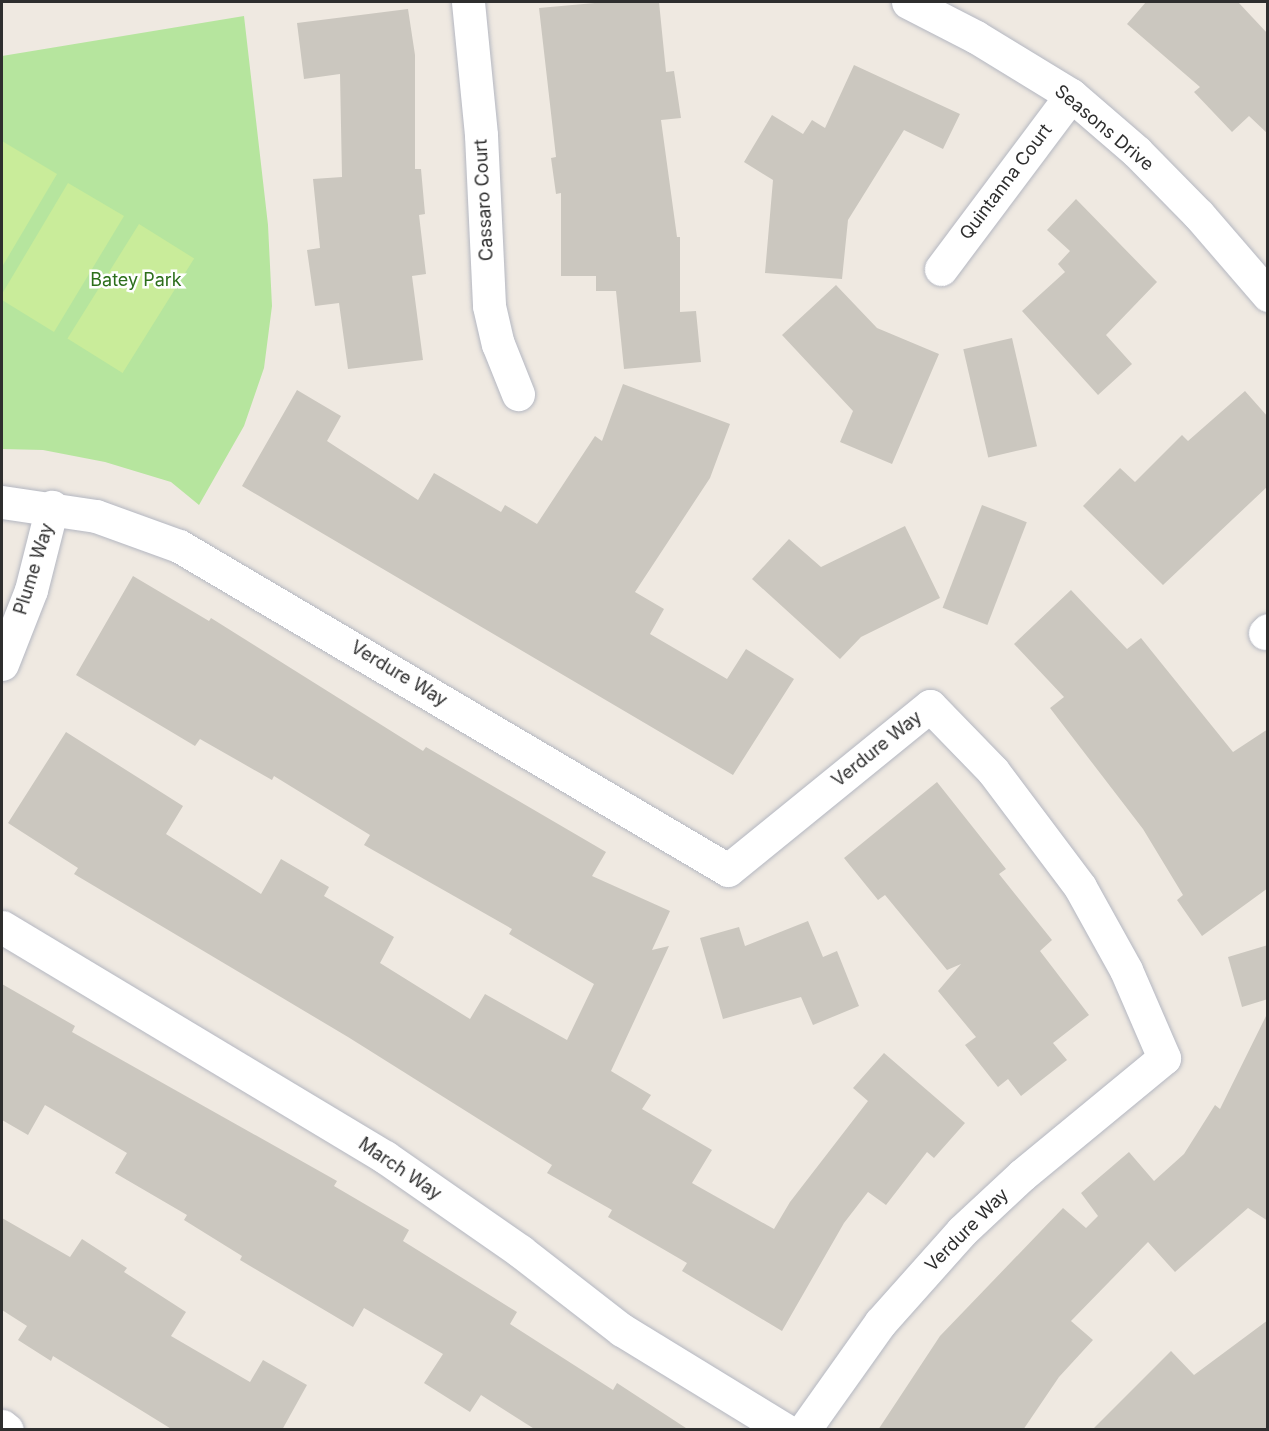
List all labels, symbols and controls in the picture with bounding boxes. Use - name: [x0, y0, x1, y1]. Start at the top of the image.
- street label: Seasons Drive: [1050, 80, 1158, 176]
- street label: Quintanna Court: [955, 120, 1057, 244]
- street label: Cassaro Court: [470, 138, 498, 262]
- park label: Batey Park: [90, 269, 182, 291]
- street label: Plume Way: [10, 521, 58, 617]
- street label: Verdure Way: [347, 637, 451, 711]
- street label: Verdure Way: [828, 706, 926, 792]
- street label: March Way: [354, 1133, 446, 1205]
- street label: Verdure Way: [921, 1184, 1013, 1276]

